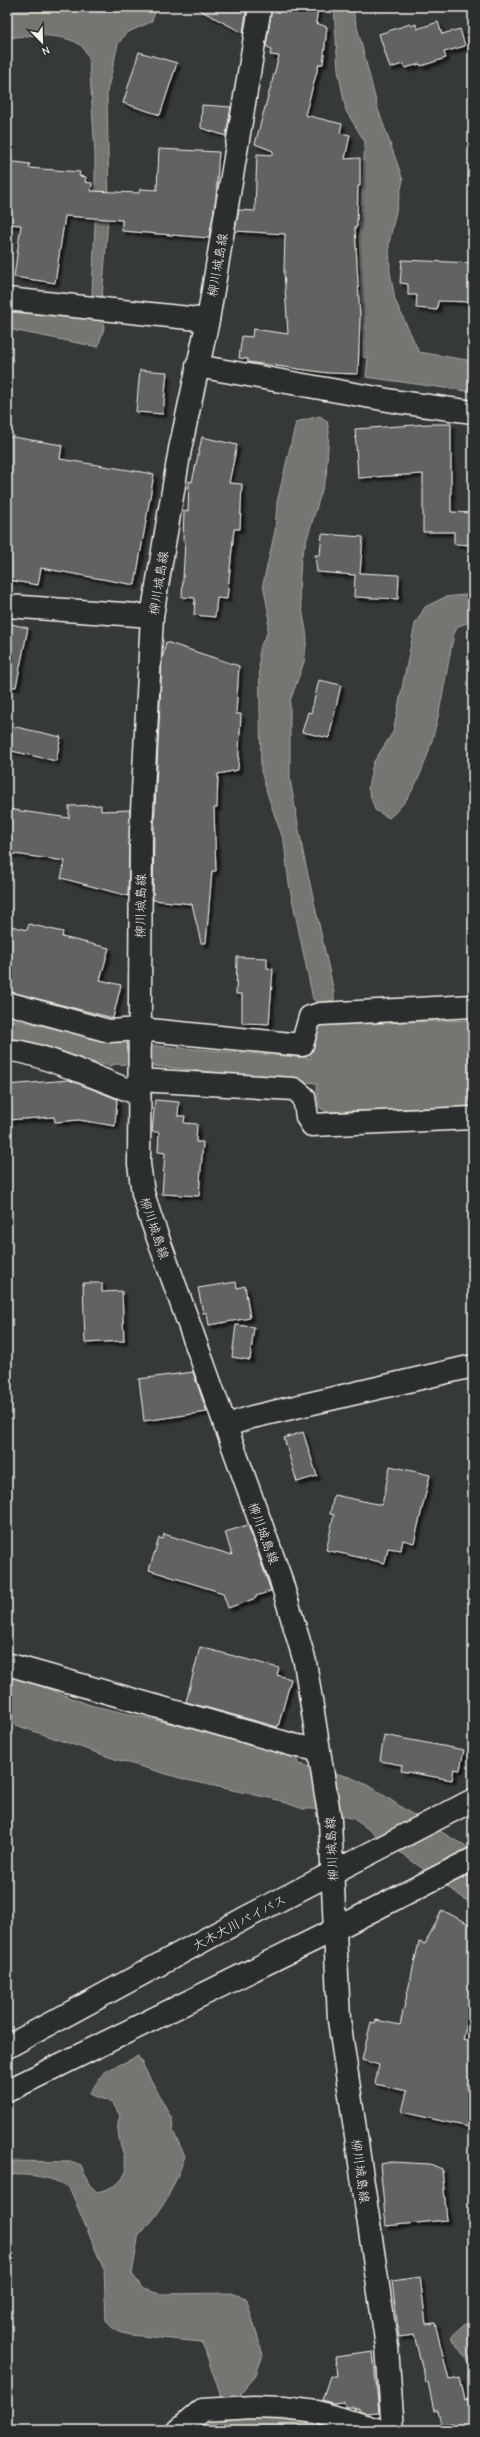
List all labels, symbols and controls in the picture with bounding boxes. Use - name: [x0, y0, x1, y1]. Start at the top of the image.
- north arrow: [22, 22, 62, 62]
- text: N: [40, 43, 52, 58]
- street label: 柳川城島線: [204, 231, 231, 298]
- street label: 柳川城島線: [146, 549, 171, 616]
- street label: 柳川城島線: [132, 872, 149, 939]
- street label: 柳川城島線: [137, 1195, 173, 1262]
- street label: 柳川城島線: [245, 1500, 282, 1567]
- street label: 柳川城島線: [322, 1815, 341, 1882]
- street label: 大木大川バイパス: [190, 1891, 289, 1953]
- street label: 柳川城島線: [349, 2138, 373, 2205]

